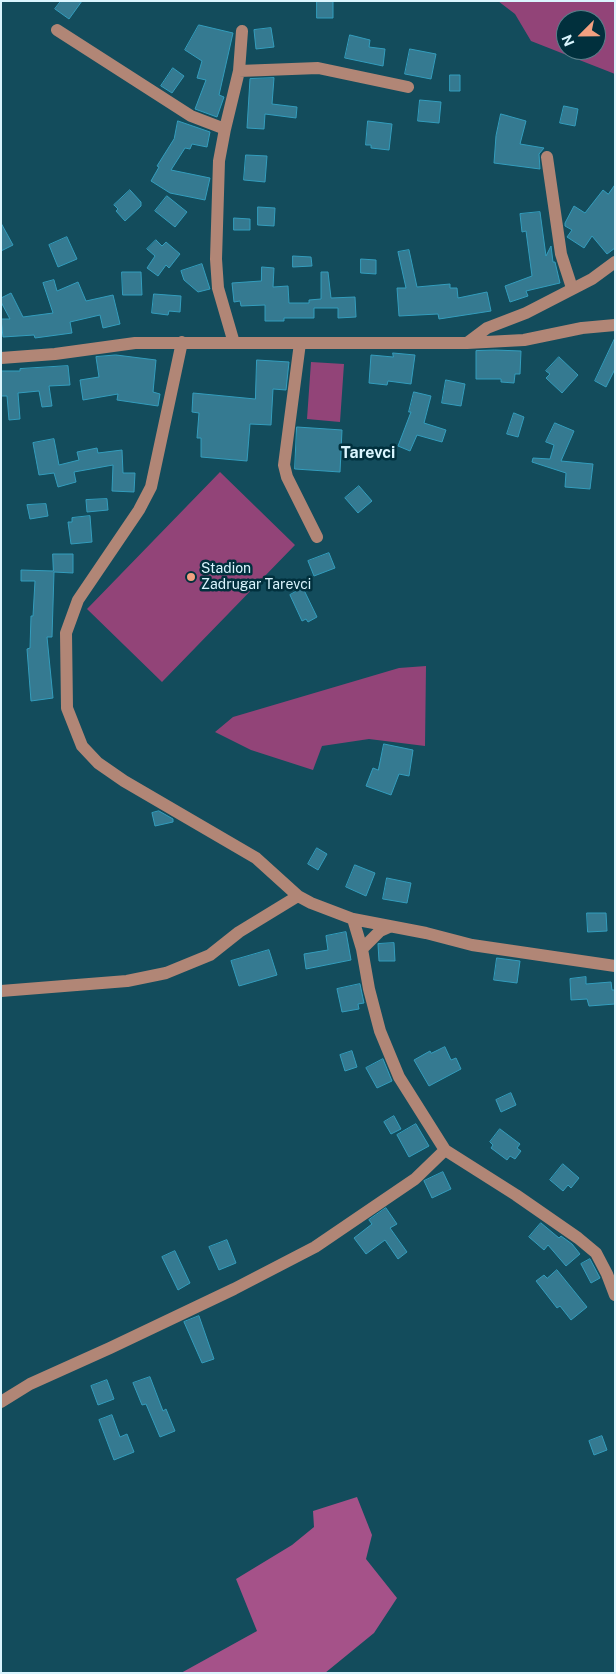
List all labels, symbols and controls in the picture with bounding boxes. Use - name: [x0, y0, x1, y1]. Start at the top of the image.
- north arrow: [556, 10, 606, 60]
- text: N: [559, 32, 578, 49]
- district label: Tarevci: [341, 443, 395, 463]
- place label: Stadion Zadrugar Tarevci: [201, 561, 311, 594]
- marker: Stadion Zadrugar Tarevci: [185, 571, 197, 583]

